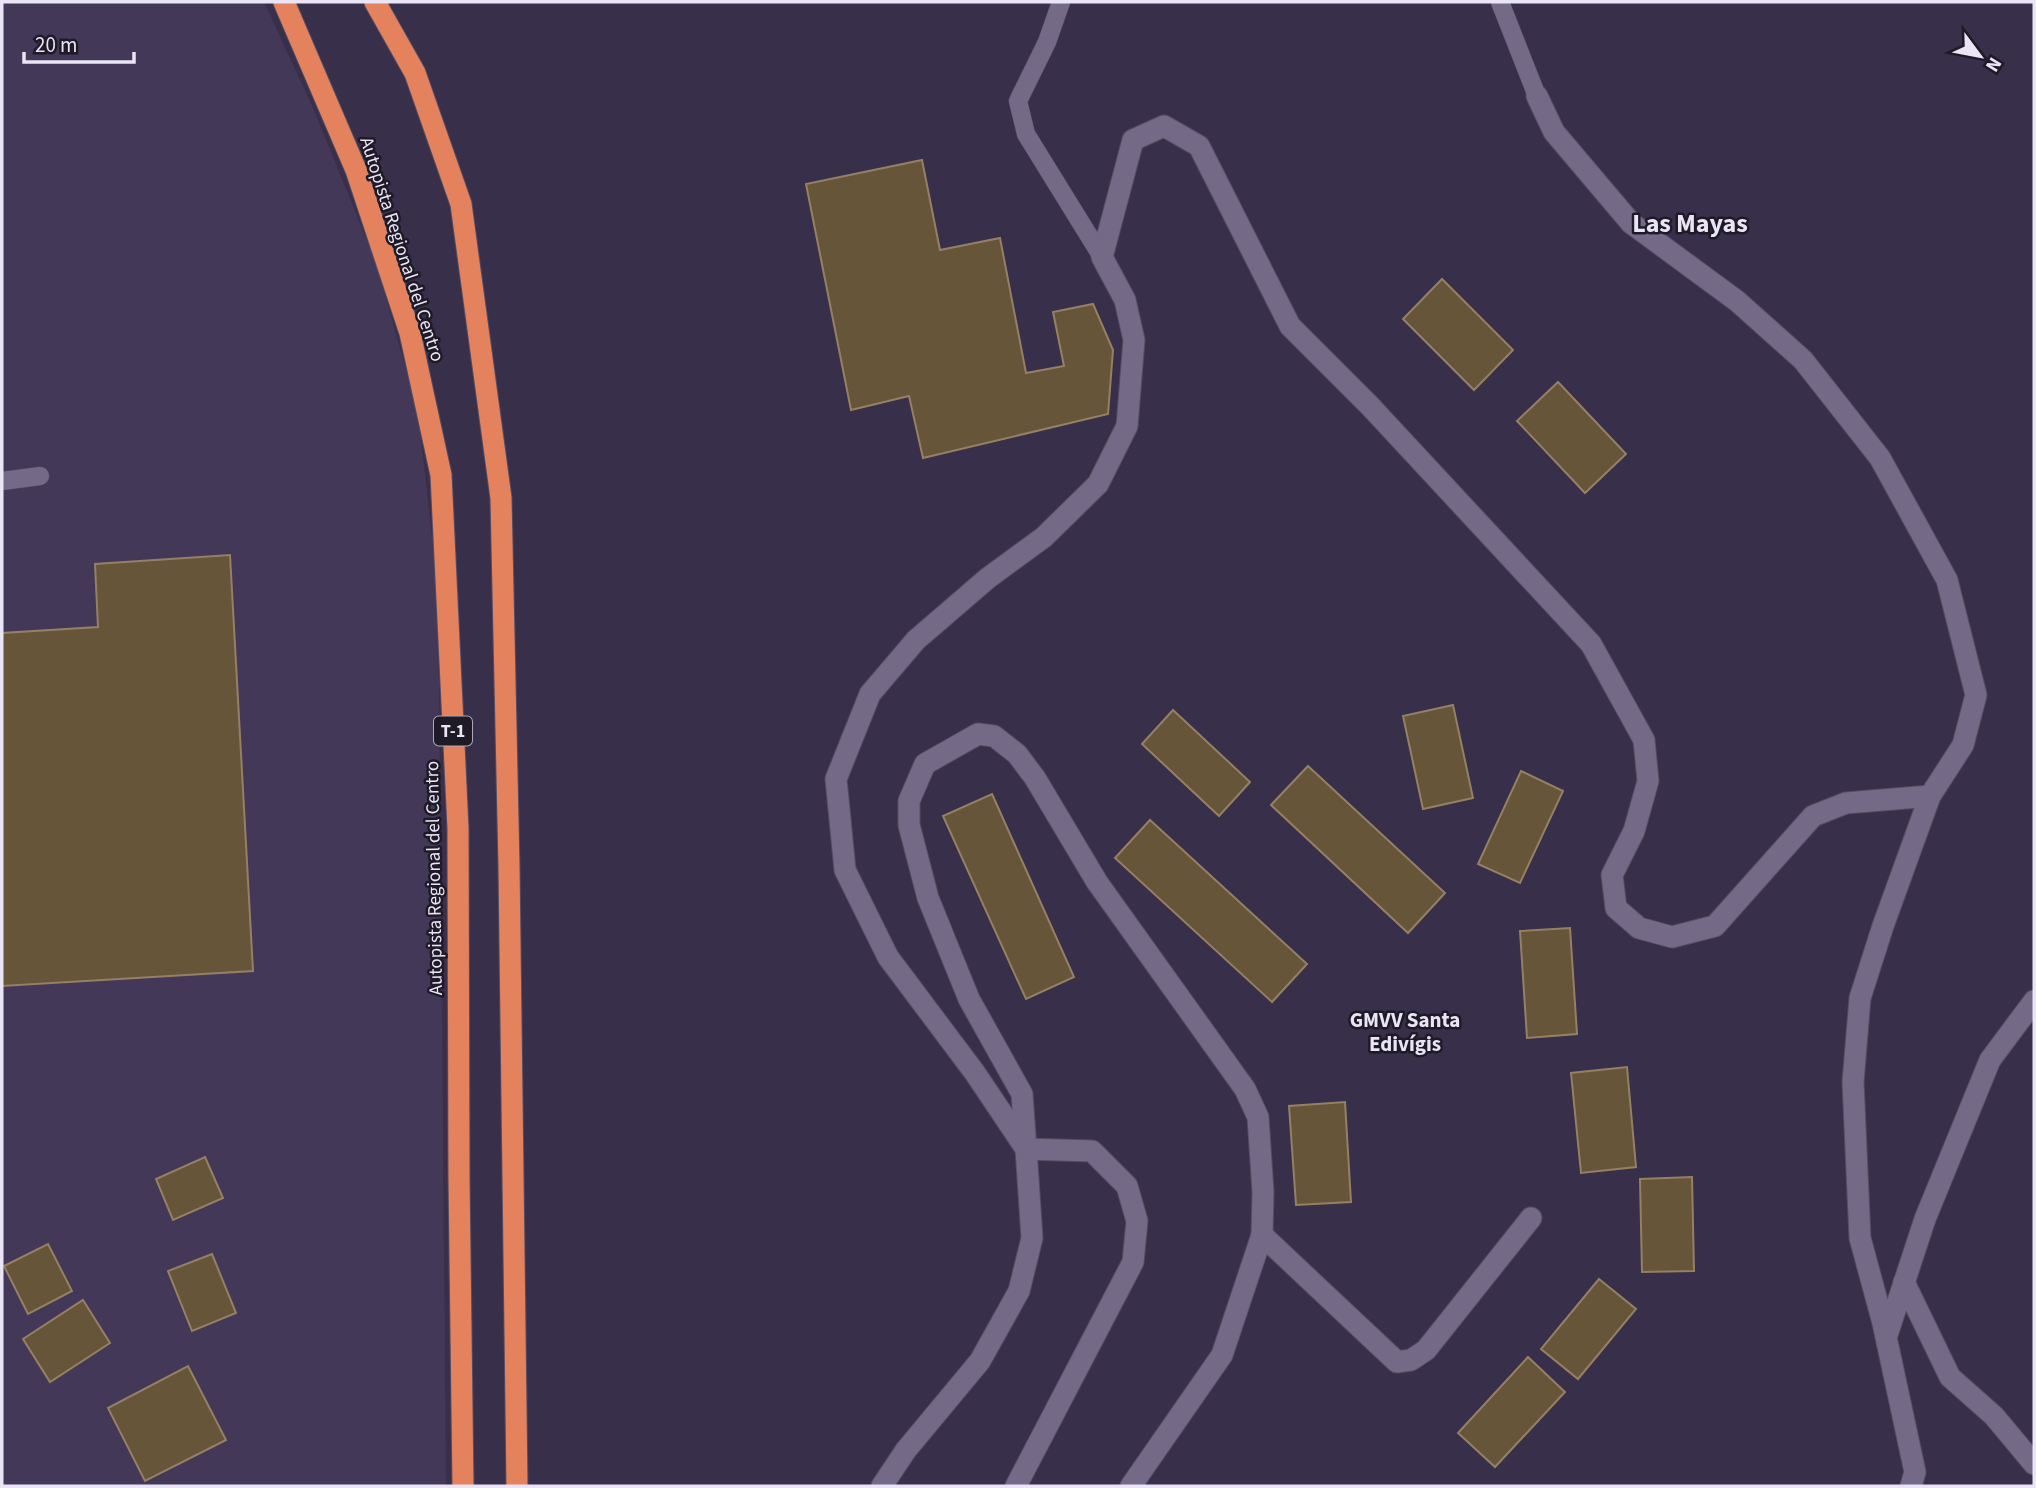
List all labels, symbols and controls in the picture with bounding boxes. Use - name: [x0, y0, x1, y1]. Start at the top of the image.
- scale bar: [24, 21, 135, 65]
- north arrow: [1945, 21, 2015, 91]
- text: 20 m: [35, 30, 77, 60]
- text: N: [1978, 52, 2008, 77]
- street label: Autopista Regional del Centro: [352, 134, 451, 365]
- district label: Las Mayas: [1632, 205, 1748, 242]
- road number: T-1: [434, 716, 472, 746]
- street label: Autopista Regional del Centro: [419, 760, 450, 995]
- district label: GMVV Santa Edivígis: [1350, 1005, 1460, 1059]

